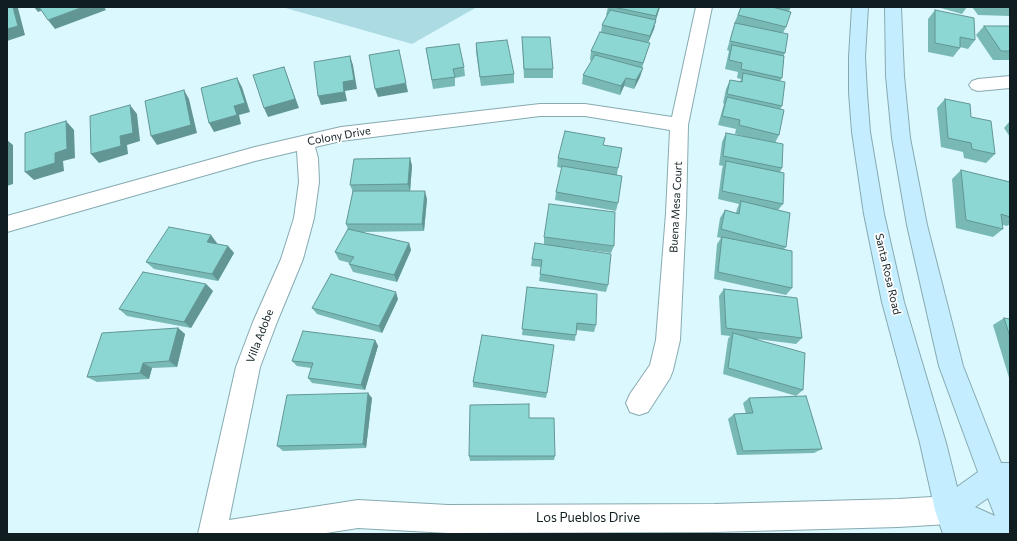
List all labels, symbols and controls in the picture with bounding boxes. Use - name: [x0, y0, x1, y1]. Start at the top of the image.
- street label: Colony Drive: [306, 124, 372, 148]
- street label: Buena Mesa Court: [667, 161, 685, 253]
- street label: Santa Rosa Road: [872, 232, 904, 316]
- street label: Villa Adobe: [244, 307, 276, 365]
- street label: Los Pueblos Drive: [536, 510, 640, 526]

